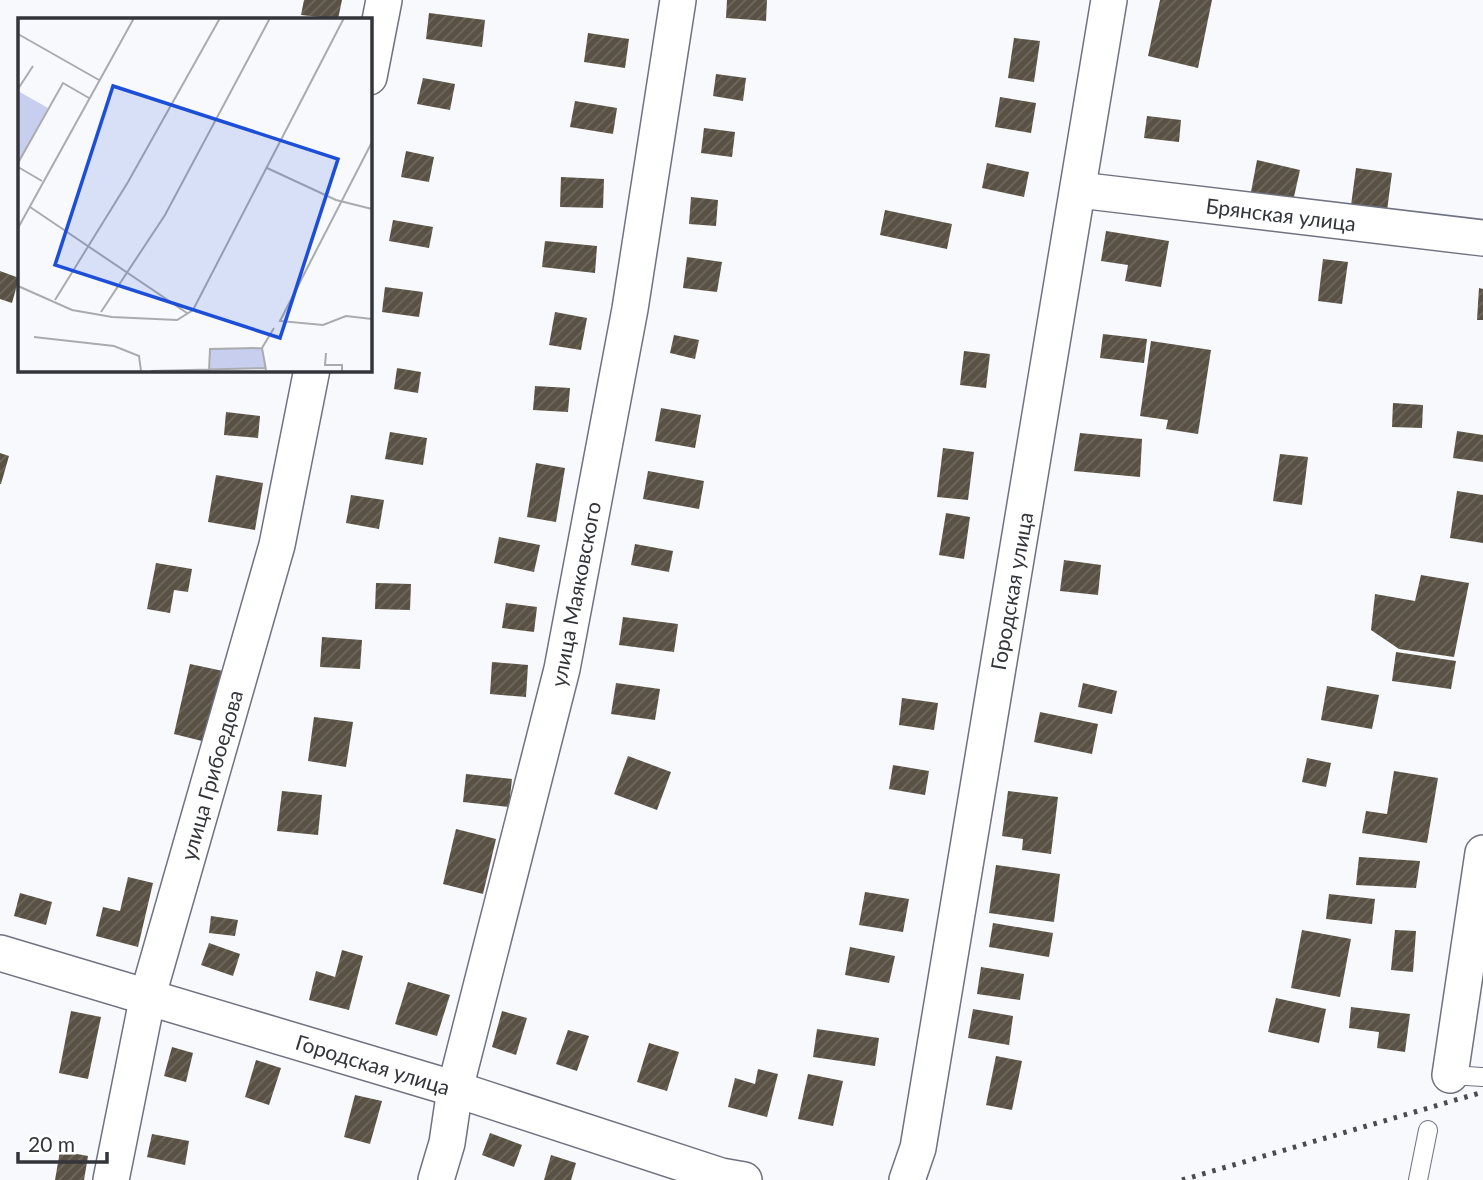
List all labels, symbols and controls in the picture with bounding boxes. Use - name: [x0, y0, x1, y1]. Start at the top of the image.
- inset map: [18, 18, 371, 371]
- street label: Брянская улица: [1204, 192, 1358, 236]
- street label: улица Маяковского: [545, 499, 605, 689]
- street label: Городская улица: [985, 510, 1037, 672]
- street label: улица Грибоедова: [175, 687, 247, 863]
- street label: Городская улица: [293, 1029, 453, 1099]
- scale bar: [18, 1120, 107, 1164]
- text: 20 m: [28, 1131, 75, 1156]

